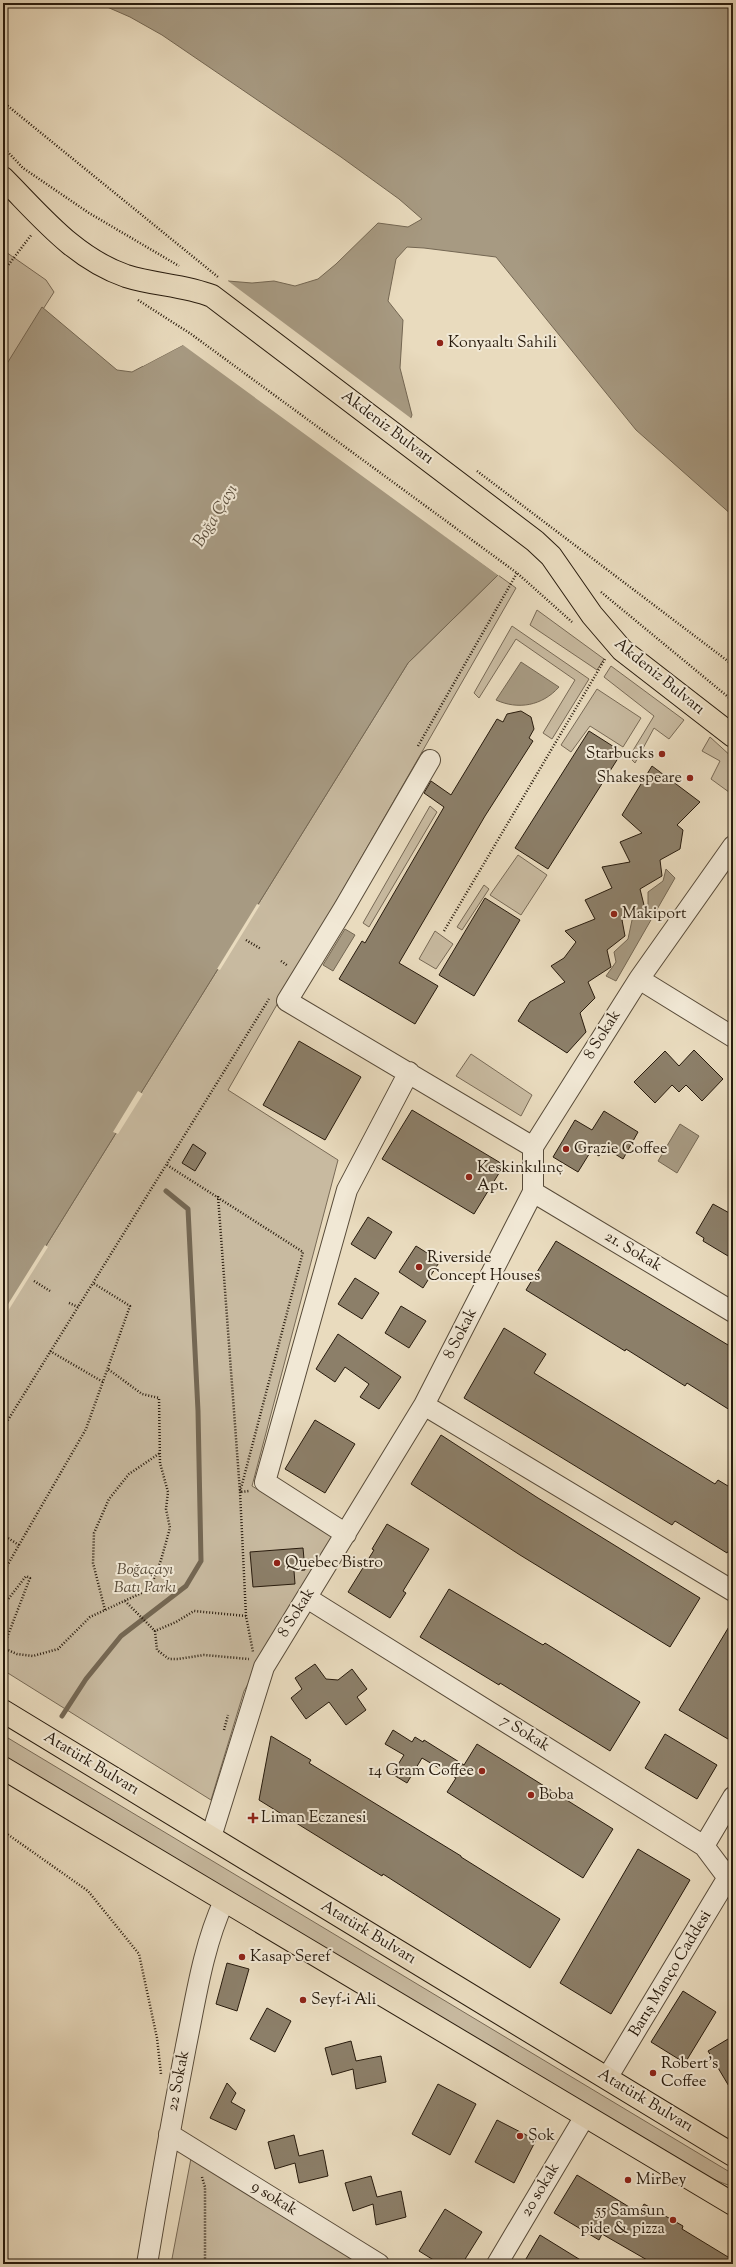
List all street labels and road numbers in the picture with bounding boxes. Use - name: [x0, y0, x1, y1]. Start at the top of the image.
- street label: Akdeniz Bulvarı: [336, 385, 439, 471]
- street label: Akdeniz Bulvarı: [609, 633, 710, 721]
- street label: 8 Sokak: [579, 1006, 627, 1064]
- street label: 21. Sokak: [600, 1226, 666, 1278]
- street label: 8 Sokak: [438, 1304, 484, 1363]
- street label: 8 Sokak: [273, 1584, 321, 1642]
- street label: 7 Sokak: [496, 1710, 554, 1758]
- street label: Atatürk Bulvarı: [39, 1726, 144, 1802]
- street label: Atatürk Bulvarı: [316, 1895, 421, 1971]
- street label: Barış Manço Caddesi: [624, 1906, 718, 2042]
- street label: 22 Sokak: [162, 2048, 196, 2113]
- street label: Atatürk Bulvarı: [593, 2063, 698, 2139]
- street label: 20 sokak: [516, 2158, 566, 2221]
- street label: 9 sokak: [246, 2176, 302, 2222]

